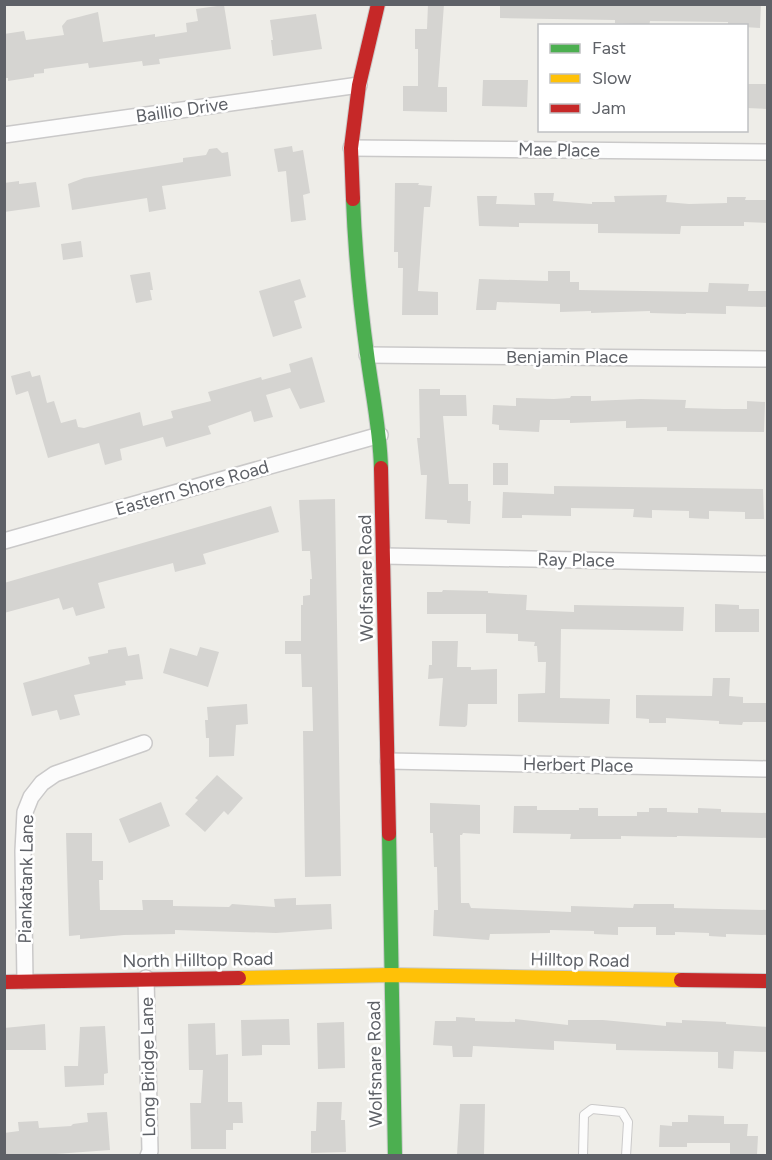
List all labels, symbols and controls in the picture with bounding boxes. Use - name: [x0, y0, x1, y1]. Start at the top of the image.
- legend: [538, 24, 748, 132]
- text: Fast: [592, 37, 626, 59]
- text: Slow: [592, 67, 631, 89]
- street label: Baillio Drive: [134, 93, 230, 127]
- text: Jam: [592, 97, 626, 119]
- street label: Mae Place: [518, 138, 600, 162]
- street label: Benjamin Place: [506, 346, 628, 368]
- street label: Eastern Shore Road: [113, 456, 271, 520]
- street label: Wolfsnare Road: [354, 514, 378, 642]
- street label: Ray Place: [537, 548, 615, 572]
- street label: Herbert Place: [523, 753, 633, 777]
- street label: Piankatank Lane: [14, 814, 38, 944]
- street label: North Hilltop Road: [122, 948, 274, 972]
- street label: Hilltop Road: [530, 948, 630, 972]
- street label: Long Bridge Lane: [136, 997, 160, 1137]
- street label: Wolfsnare Road: [363, 1000, 387, 1128]

